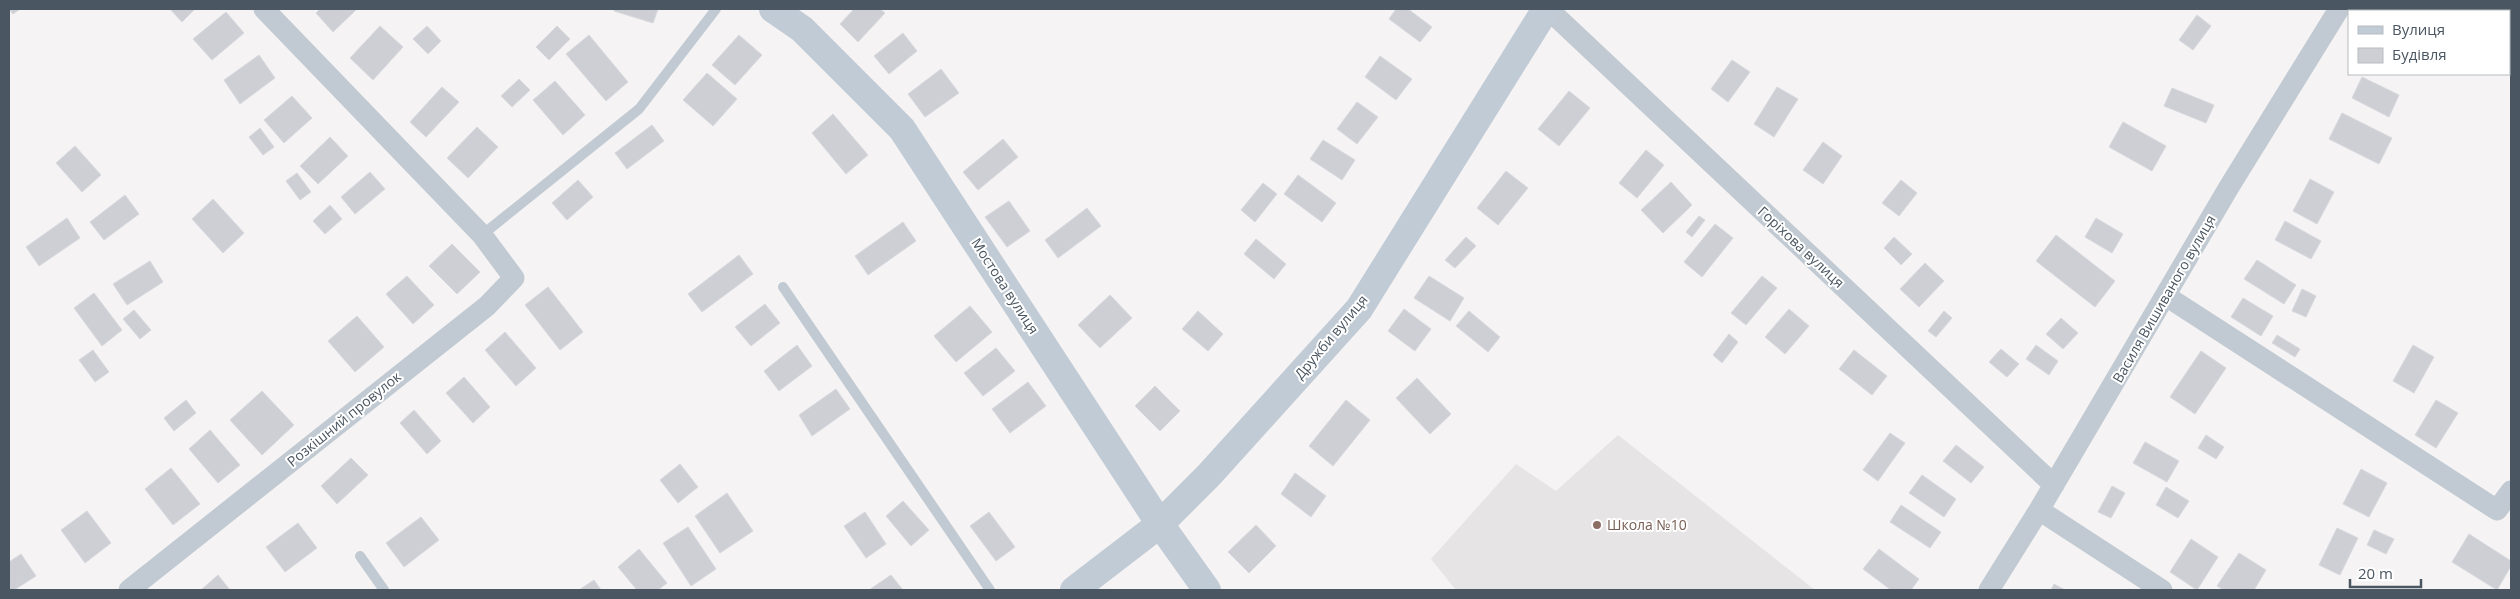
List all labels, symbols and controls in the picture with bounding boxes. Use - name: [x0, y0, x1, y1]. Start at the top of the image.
- legend: [2348, 10, 2510, 75]
- text: Вулиця: [2392, 19, 2445, 39]
- text: Будівля: [2392, 44, 2447, 64]
- street label: Горіхова вулиця: [1754, 202, 1849, 292]
- street label: Василя Вишиваного вулиця: [2108, 211, 2219, 386]
- street label: Мостова вулиця: [967, 234, 1044, 337]
- street label: Дружби вулиця: [1290, 290, 1372, 383]
- street label: Розкішний провулок: [283, 366, 405, 471]
- place label: Школа №10: [1607, 515, 1687, 534]
- marker: Школа №10: [1591, 519, 1603, 531]
- scale bar: [2350, 556, 2421, 588]
- text: 20 m: [2358, 563, 2393, 583]

